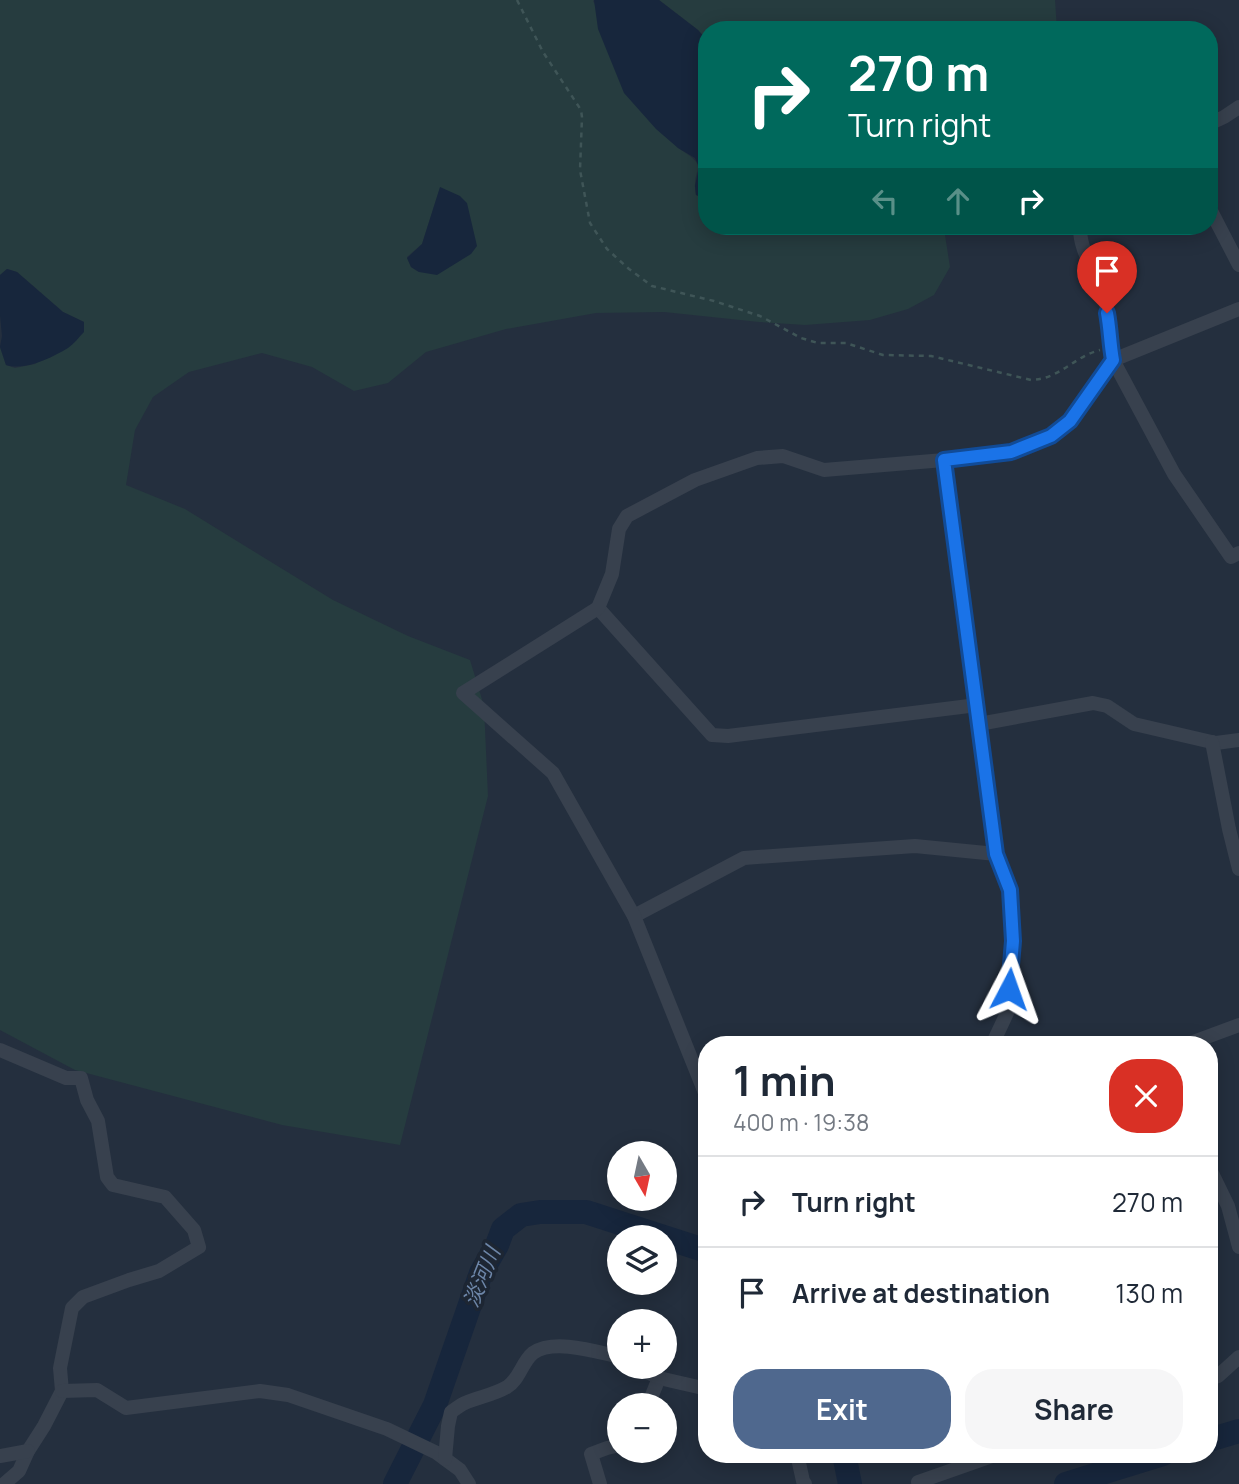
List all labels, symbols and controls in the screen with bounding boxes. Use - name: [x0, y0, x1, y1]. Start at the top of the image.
- text: 270 m: [848, 39, 989, 106]
- icon: right: [733, 49, 824, 140]
- text: Turn right: [848, 103, 991, 147]
- icon: left: [866, 182, 904, 220]
- icon: ahead: [939, 182, 977, 220]
- icon: right: [1012, 182, 1050, 220]
- pin: [1077, 241, 1137, 313]
- icon: arrive: [1088, 252, 1126, 290]
- position arrow: [972, 952, 1046, 1026]
- text: 1 min: [733, 1051, 836, 1109]
- button: close: [1109, 1059, 1183, 1133]
- text: 400 m · 19:38: [733, 1106, 869, 1138]
- north arrow: [607, 1141, 677, 1211]
- map controls: [607, 1141, 677, 1463]
- icon: right: [733, 1183, 771, 1221]
- text: Turn right: [792, 1184, 916, 1220]
- text: 270 m: [1112, 1184, 1183, 1220]
- button: layers: [607, 1225, 677, 1295]
- water label: 淡河川: [456, 1240, 507, 1311]
- icon: arrive: [733, 1274, 771, 1312]
- text: Arrive at destination: [792, 1275, 1050, 1311]
- text: 130 m: [1115, 1275, 1183, 1311]
- button: +: [607, 1309, 677, 1379]
- button: Exit: [733, 1369, 951, 1449]
- button: Share: [965, 1369, 1183, 1449]
- button: −: [607, 1393, 677, 1463]

